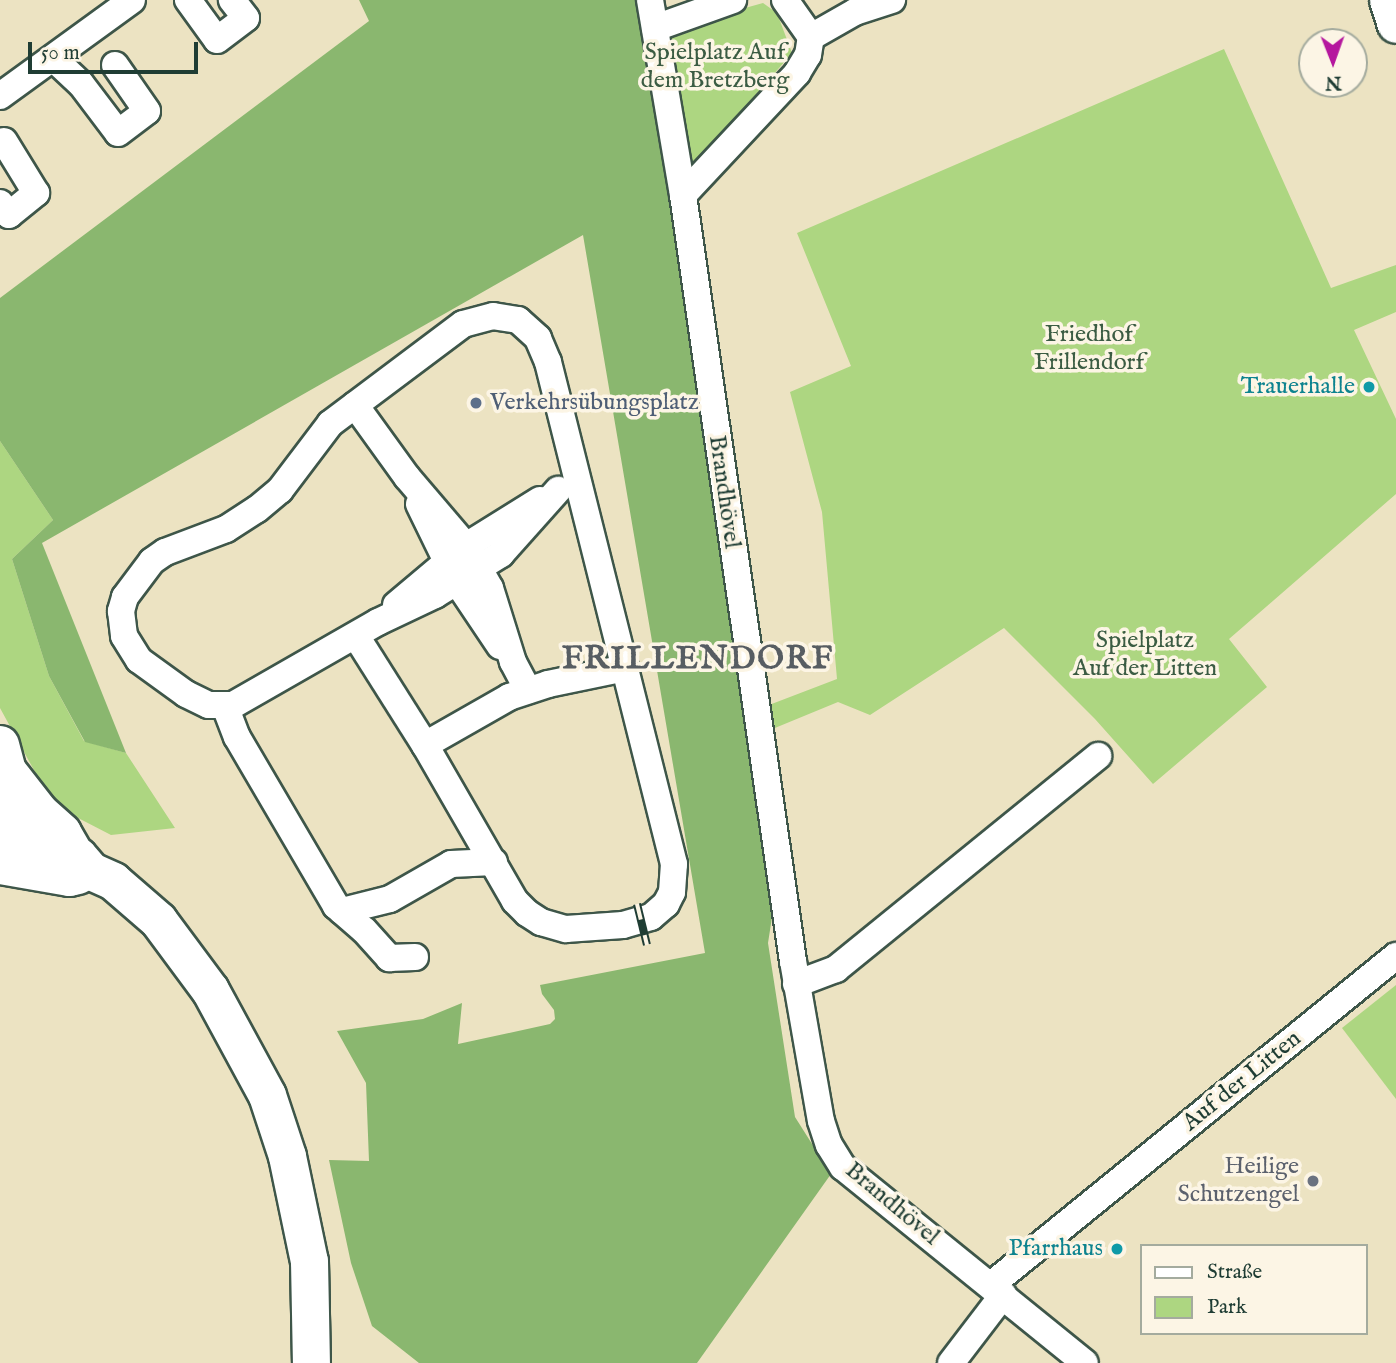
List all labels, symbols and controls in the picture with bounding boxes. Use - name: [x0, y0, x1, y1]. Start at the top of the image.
- scale bar: [32, 28, 201, 72]
- north arrow: [1298, 28, 1368, 98]
- park label: Spielplatz Auf dem Bretzberg: [641, 39, 789, 95]
- text: 50 m: [41, 40, 80, 67]
- text: N: [1325, 70, 1342, 94]
- park label: Friedhof Frillendorf: [1034, 321, 1144, 377]
- place label: Trauerhalle: [1241, 373, 1355, 401]
- marker: Trauerhalle: [1361, 379, 1377, 395]
- place label: Verkehrsübungsplatz: [490, 389, 699, 417]
- marker: Verkehrsübungsplatz: [468, 395, 484, 411]
- street label: Brandhövel: [702, 433, 746, 551]
- park label: Spielplatz Auf der Litten: [1073, 627, 1217, 683]
- district label: FRILLENDORF: [563, 641, 833, 679]
- street label: Auf der Litten: [1177, 1024, 1307, 1138]
- place label: Heilige Schutzengel: [1178, 1153, 1299, 1209]
- street label: Brandhövel: [839, 1156, 945, 1252]
- marker: Heilige Schutzengel: [1305, 1173, 1321, 1189]
- place label: Pfarrhaus: [1008, 1235, 1103, 1263]
- marker: Pfarrhaus: [1109, 1241, 1125, 1257]
- legend: [1140, 1244, 1368, 1335]
- text: Straße: [1207, 1259, 1262, 1286]
- text: Park: [1207, 1294, 1247, 1321]

